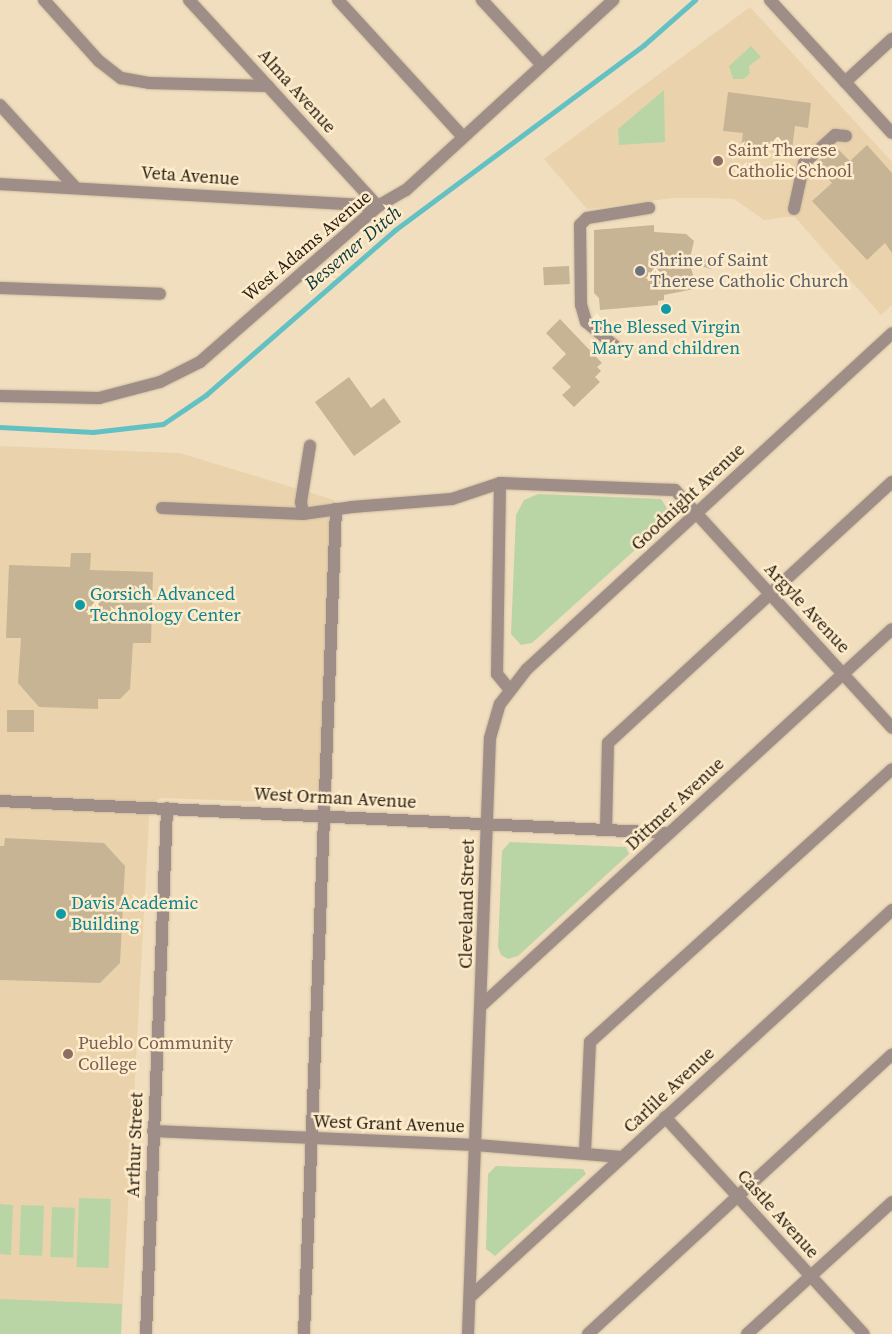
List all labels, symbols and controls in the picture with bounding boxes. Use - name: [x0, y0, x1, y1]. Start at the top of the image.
- street label: Alma Avenue: [254, 44, 340, 138]
- place label: Saint Therese Catholic School: [728, 140, 852, 182]
- marker: Saint Therese Catholic School: [712, 155, 724, 167]
- street label: Veta Avenue: [140, 162, 240, 190]
- street label: West Adams Avenue: [238, 186, 376, 306]
- water label: Bessemer Ditch: [300, 201, 406, 295]
- place label: Shrine of Saint Therese Catholic Church: [650, 250, 849, 292]
- marker: Shrine of Saint Therese Catholic Church: [634, 265, 646, 277]
- marker: The Blessed Virgin Mary and children: [660, 303, 672, 315]
- place label: The Blessed Virgin Mary and children: [591, 317, 741, 359]
- street label: Goodnight Avenue: [627, 439, 749, 555]
- street label: Argyle Avenue: [760, 558, 854, 658]
- place label: Gorsich Advanced Technology Center: [90, 584, 241, 626]
- marker: Gorsich Advanced Technology Center: [74, 599, 86, 611]
- street label: Dittmer Avenue: [621, 753, 729, 855]
- street label: West Orman Avenue: [253, 783, 417, 813]
- street label: Cleveland Street: [455, 839, 479, 969]
- place label: Davis Academic Building: [71, 893, 198, 936]
- marker: Davis Academic Building: [55, 908, 67, 920]
- place label: Pueblo Community College: [78, 1033, 233, 1076]
- street label: Carlile Avenue: [619, 1042, 719, 1138]
- marker: Pueblo Community College: [62, 1048, 74, 1060]
- street label: Arthur Street: [122, 1092, 148, 1198]
- street label: West Grant Avenue: [313, 1111, 465, 1137]
- street label: Castle Avenue: [732, 1165, 824, 1263]

